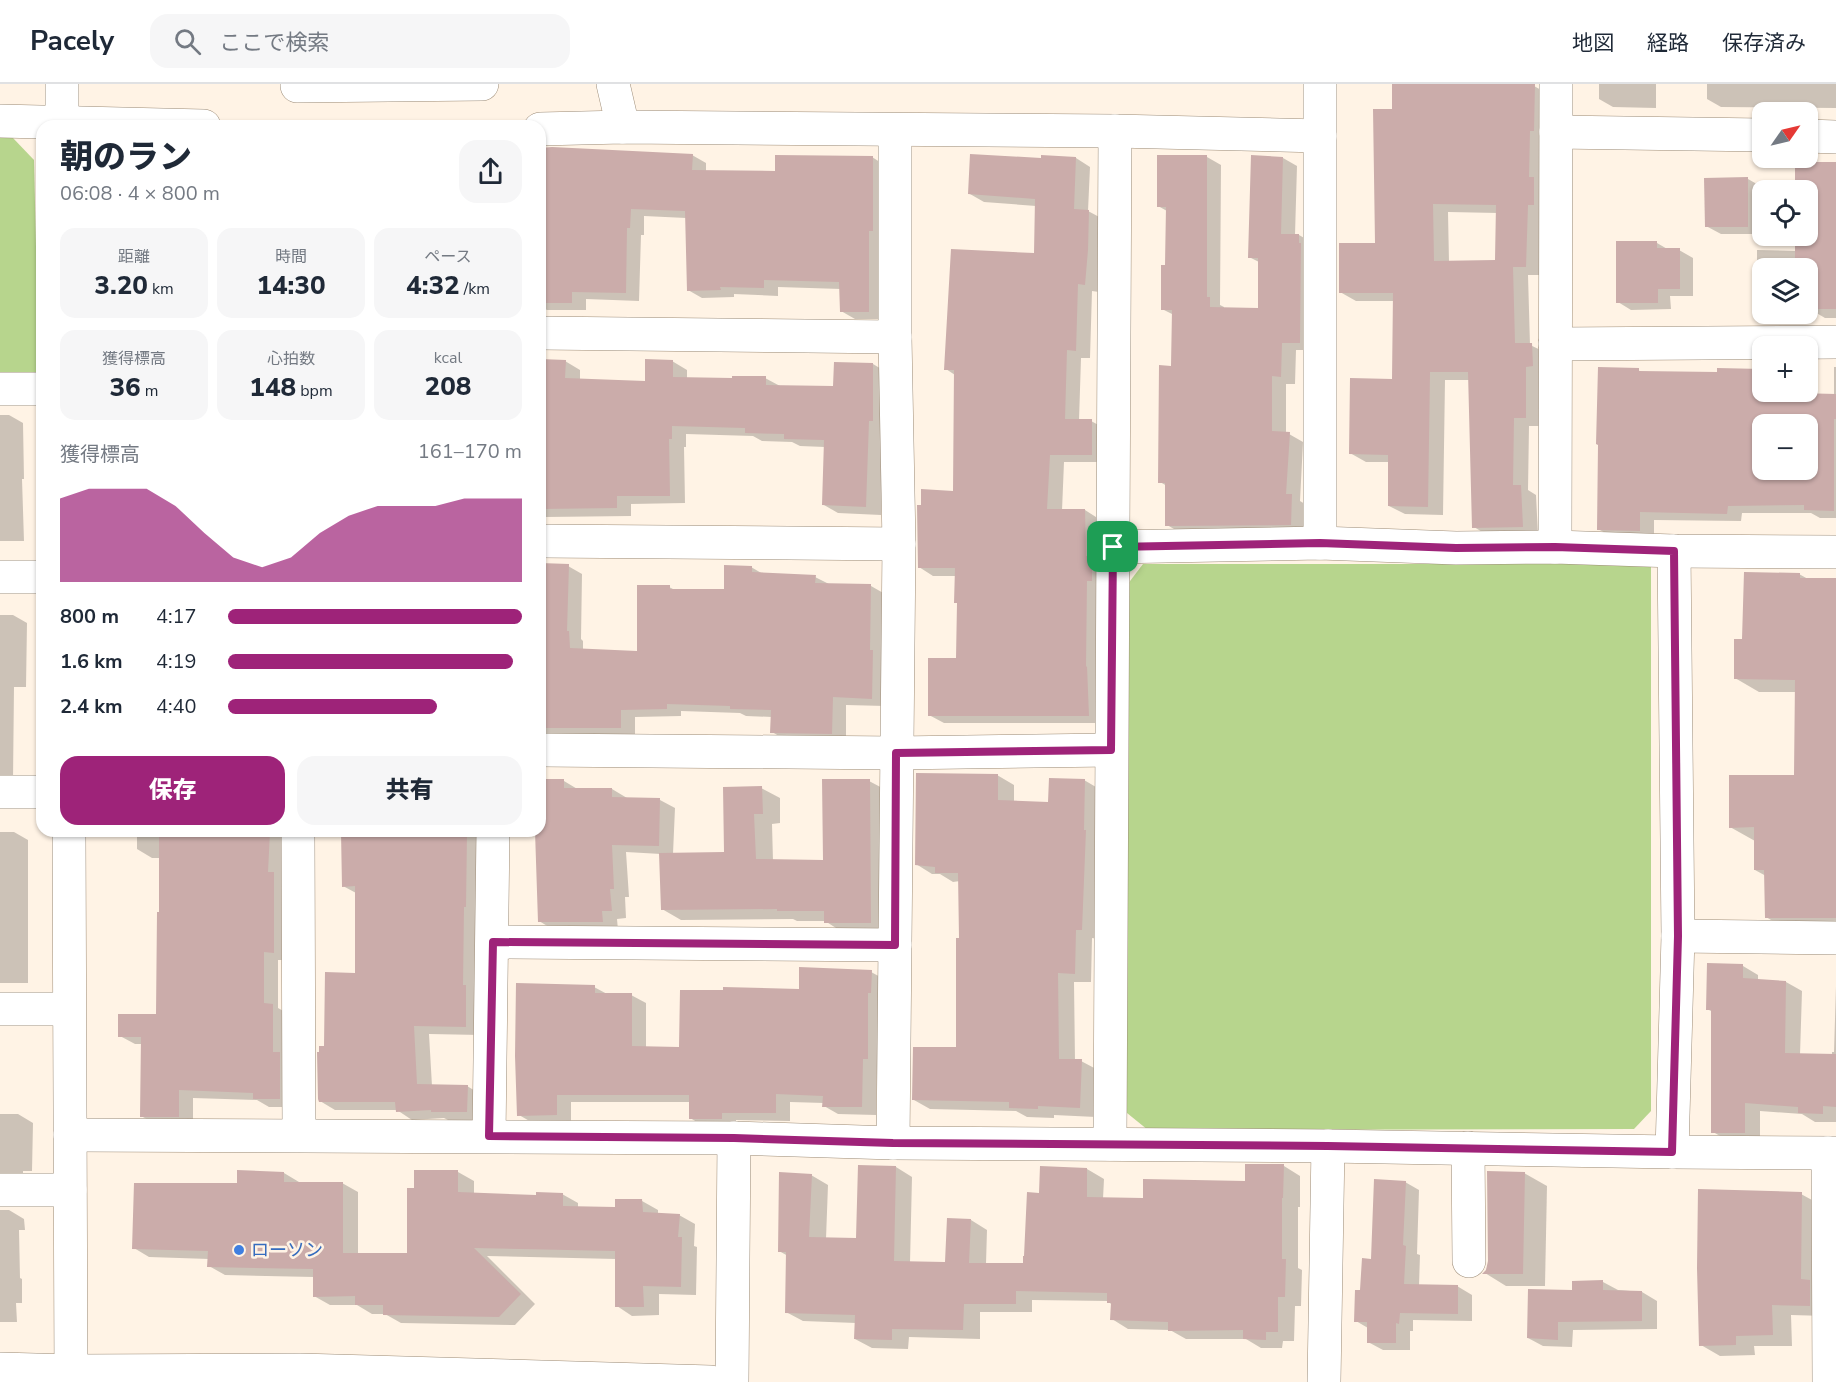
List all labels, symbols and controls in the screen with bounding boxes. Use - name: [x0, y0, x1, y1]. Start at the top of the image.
- search box: [150, 14, 570, 68]
- text: Pacely: [30, 22, 114, 60]
- icon: search: [171, 25, 204, 58]
- text: ここで検索: [219, 28, 329, 58]
- text: 地図: [1572, 29, 1614, 57]
- text: 経路: [1647, 29, 1689, 57]
- text: 保存済み: [1722, 29, 1806, 57]
- north arrow: [1752, 102, 1818, 168]
- map controls: [1752, 102, 1818, 480]
- text: 朝のラン: [60, 135, 192, 180]
- button: share: [459, 140, 522, 203]
- text: 06:08 · 4 × 800 m: [60, 180, 220, 207]
- button: locate: [1752, 180, 1818, 246]
- text: 距離: [118, 246, 150, 268]
- text: 時間: [275, 246, 307, 268]
- text: ペース: [424, 246, 472, 268]
- button: layers: [1752, 258, 1818, 324]
- text: 3.20: [94, 268, 148, 303]
- text: 14:30: [256, 268, 326, 303]
- text: 4:32: [406, 268, 460, 303]
- text: km: [148, 278, 174, 300]
- text: /km: [460, 278, 490, 300]
- button: +: [1752, 336, 1818, 402]
- text: kcal: [434, 347, 462, 369]
- text: 獲得標高: [102, 348, 166, 370]
- text: 心拍数: [267, 348, 315, 370]
- text: 208: [425, 369, 471, 404]
- text: 36: [109, 370, 141, 405]
- text: 148: [249, 370, 296, 405]
- text: m: [141, 380, 159, 402]
- text: bpm: [296, 380, 333, 402]
- button: −: [1752, 414, 1818, 480]
- text: 161–170 m: [418, 438, 522, 465]
- text: 獲得標高: [60, 441, 140, 468]
- pin: [1087, 521, 1138, 572]
- icon: arrive: [1096, 530, 1129, 563]
- text: 800 m: [60, 603, 119, 630]
- text: 4:17: [156, 603, 197, 630]
- text: 1.6 km: [60, 648, 123, 675]
- text: 4:19: [156, 648, 197, 675]
- text: 2.4 km: [60, 693, 123, 720]
- text: 4:40: [156, 693, 197, 720]
- button: 保存: [60, 756, 285, 825]
- button: 共有: [297, 756, 522, 825]
- place label: ローソン: [251, 1238, 323, 1262]
- marker: ローソン: [232, 1243, 246, 1257]

